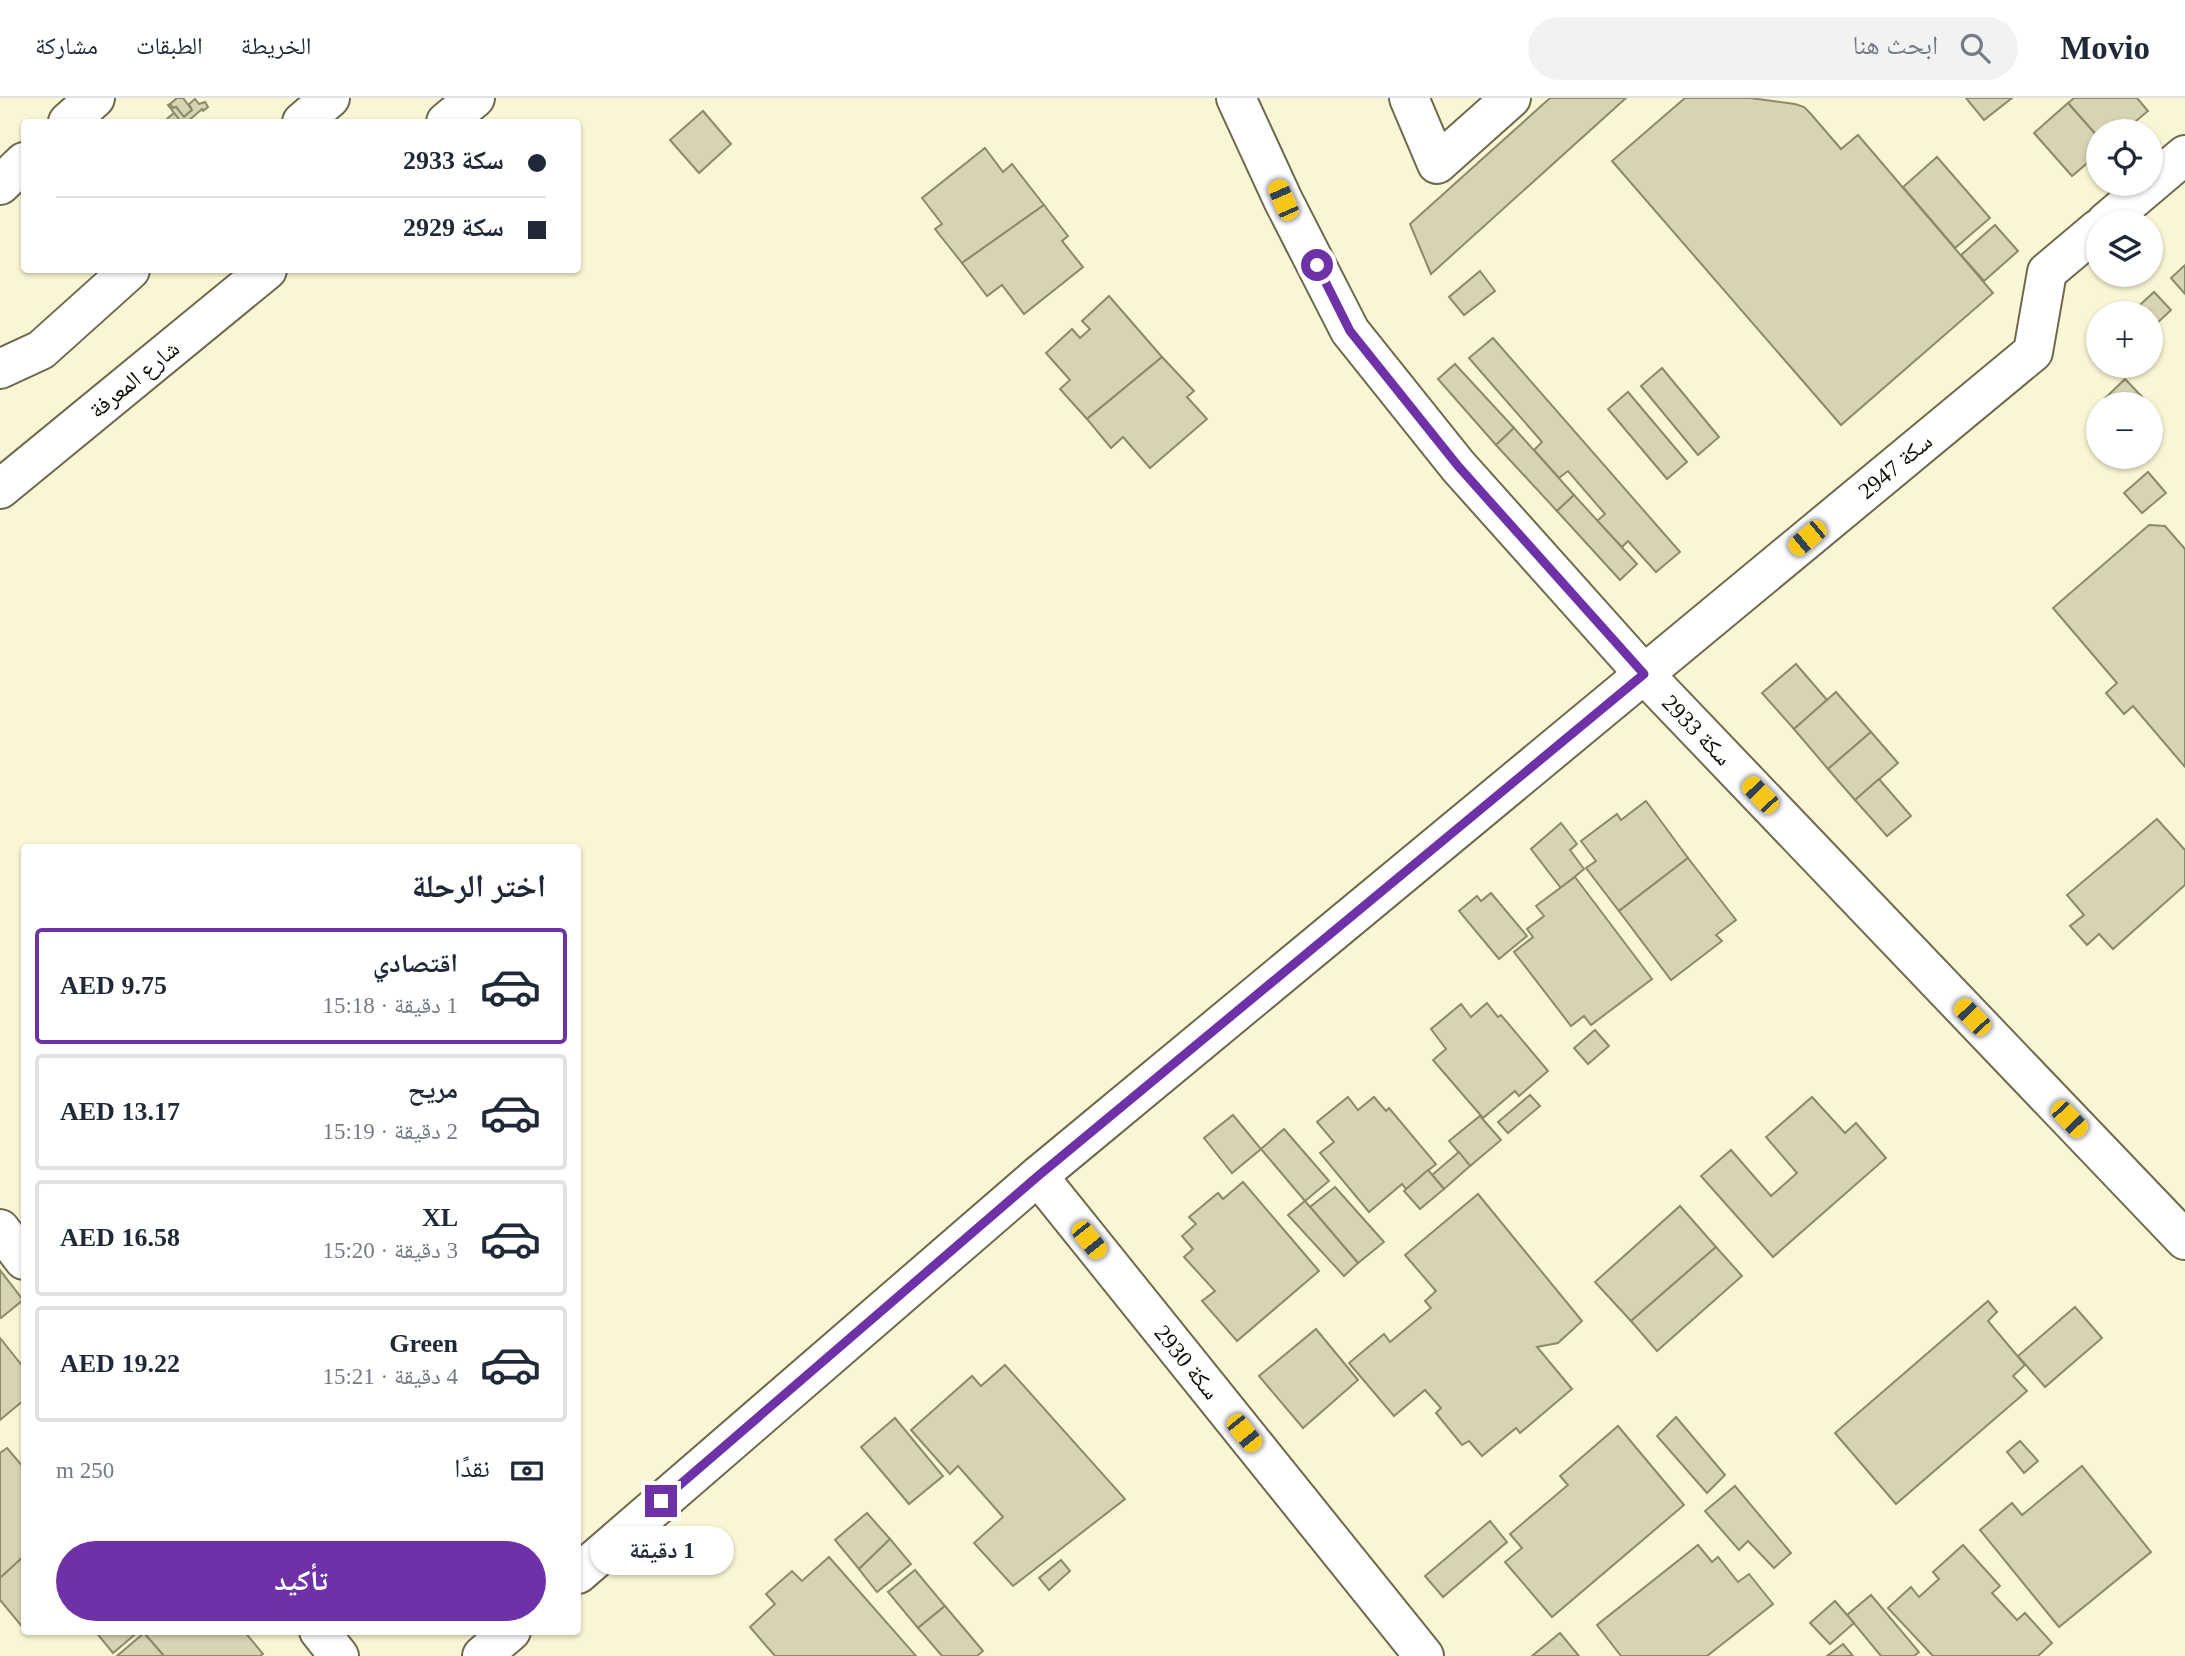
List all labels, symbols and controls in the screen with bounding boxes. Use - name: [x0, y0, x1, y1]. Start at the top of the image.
- search box: [1528, 17, 2018, 80]
- icon: search: [1956, 29, 1994, 67]
- text: Movio: [2060, 30, 2150, 66]
- text: ابحث هنا: [1852, 31, 1938, 60]
- text: مشاركة: [35, 33, 98, 59]
- text: الطبقات: [136, 33, 203, 59]
- text: الخريطة: [241, 33, 311, 59]
- map controls: [2086, 119, 2163, 469]
- button: locate: [2086, 119, 2163, 196]
- text: سكة 2933: [403, 146, 504, 175]
- car: [1265, 177, 1302, 223]
- button: layers: [2086, 210, 2163, 287]
- text: سكة 2929: [403, 213, 504, 242]
- route start: [1301, 249, 1333, 281]
- button: +: [2086, 301, 2163, 378]
- street label: شارع المعرفة: [84, 336, 185, 425]
- button: −: [2086, 392, 2163, 469]
- street label: سكة 2947: [1854, 429, 1937, 504]
- car: [1785, 516, 1830, 560]
- street label: سكة 2933: [1657, 690, 1736, 771]
- car: [1738, 773, 1783, 817]
- text: اختر الرحلة: [412, 868, 546, 904]
- text: اقتصادي: [373, 949, 458, 978]
- icon: car: [479, 955, 542, 1018]
- text: AED 9.75: [60, 971, 167, 1000]
- text: 1 دقيقة · 15:18: [322, 993, 458, 1018]
- car: [1950, 995, 1995, 1039]
- text: مريح: [408, 1075, 458, 1104]
- icon: car: [479, 1081, 542, 1144]
- text: AED 13.17: [60, 1097, 180, 1126]
- car: [2047, 1097, 2092, 1141]
- text: 2 دقيقة · 15:19: [322, 1119, 458, 1144]
- text: XL: [422, 1203, 458, 1232]
- icon: car: [479, 1207, 542, 1270]
- car: [1068, 1217, 1111, 1263]
- text: AED 16.58: [60, 1223, 180, 1252]
- text: 3 دقيقة · 15:20: [322, 1238, 458, 1263]
- street label: سكة 2930: [1149, 1320, 1224, 1404]
- text: Green: [389, 1329, 458, 1358]
- icon: car: [479, 1333, 542, 1396]
- text: AED 19.22: [60, 1349, 180, 1378]
- text: 4 دقيقة · 15:21: [322, 1364, 458, 1389]
- car: [1223, 1410, 1266, 1456]
- icon: cash: [508, 1452, 546, 1490]
- text: نقدًا: [454, 1454, 490, 1483]
- text: 250 m: [56, 1458, 114, 1483]
- route end: [645, 1485, 677, 1517]
- callout: 1 دقيقة: [589, 1526, 733, 1574]
- text: 1 دقيقة: [629, 1538, 695, 1563]
- button: تأكيد: [56, 1541, 546, 1621]

